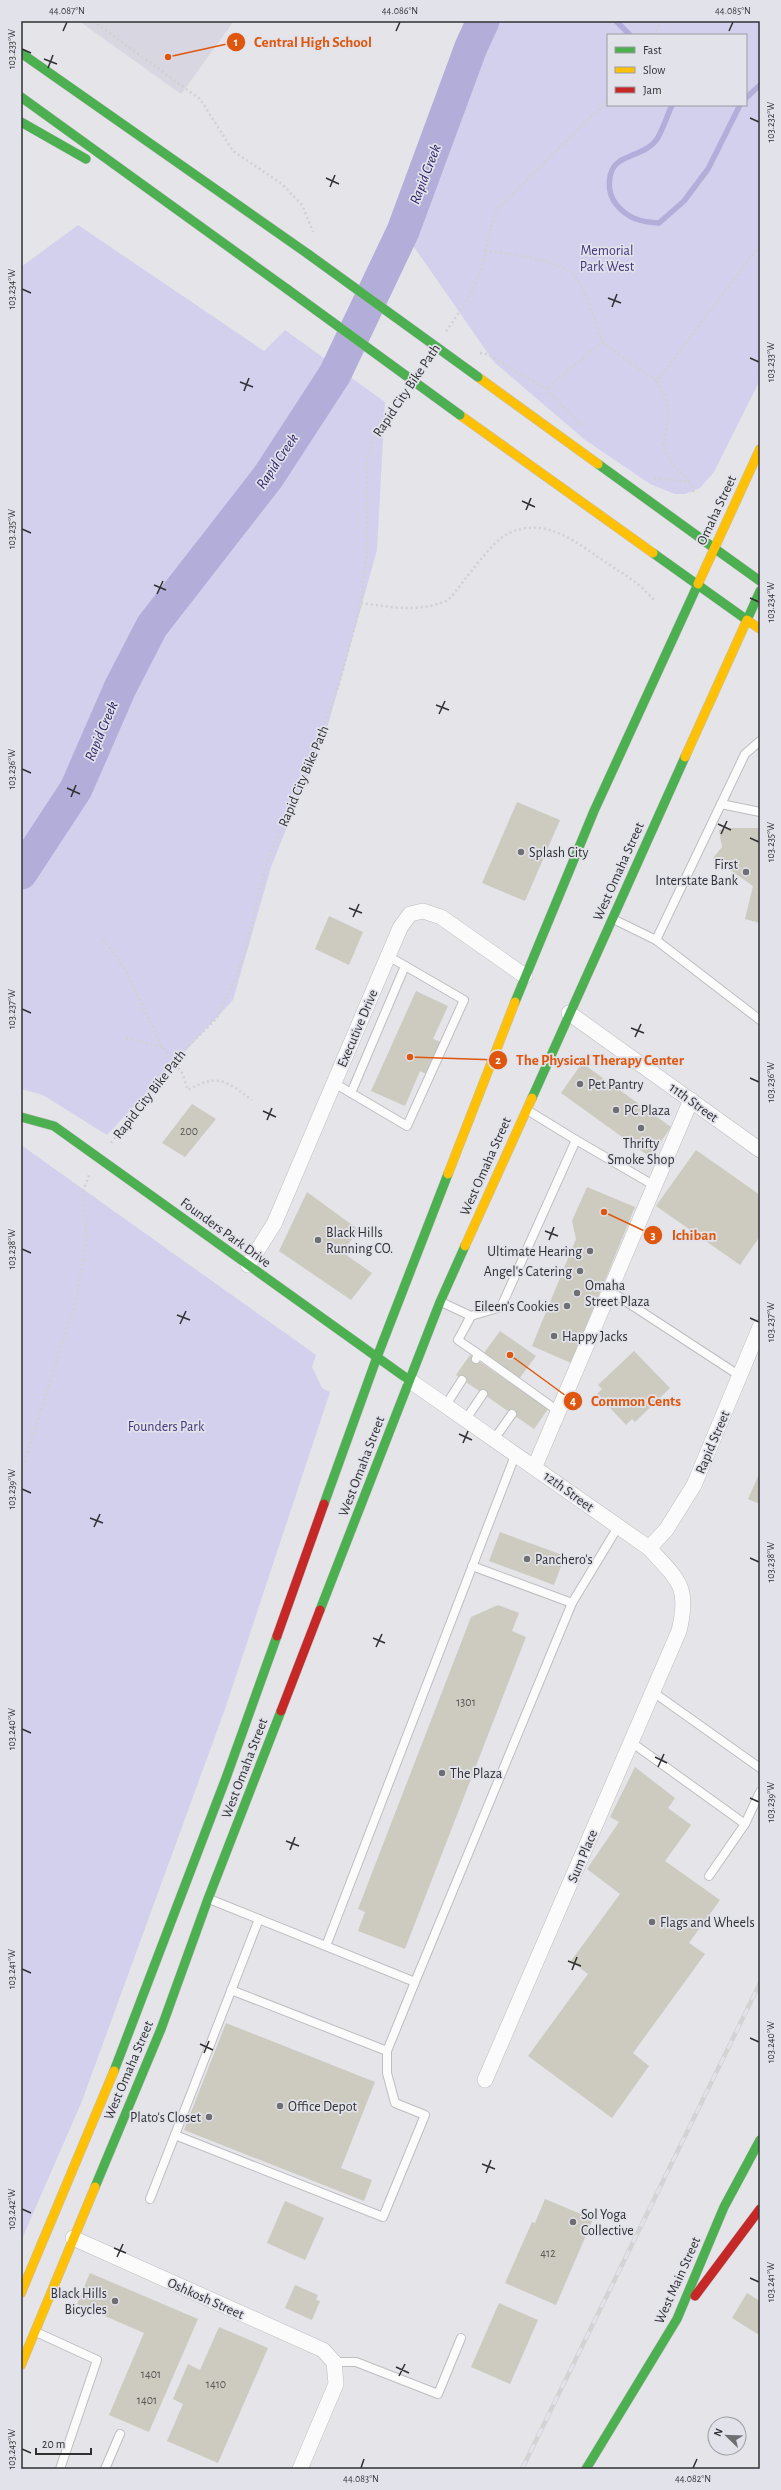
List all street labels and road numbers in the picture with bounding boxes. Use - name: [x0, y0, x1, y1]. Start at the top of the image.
- street label: Rapid City Bike Path: [371, 342, 443, 439]
- street label: Omaha Street: [695, 473, 739, 548]
- street label: Rapid City Bike Path: [276, 724, 332, 829]
- street label: West Omaha Street: [591, 820, 647, 923]
- street label: Executive Drive: [335, 987, 381, 1069]
- street label: Rapid City Bike Path: [111, 1048, 189, 1142]
- street label: 11th Street: [666, 1080, 721, 1125]
- street label: West Omaha Street: [458, 1115, 514, 1218]
- street label: Founders Park Drive: [178, 1195, 273, 1270]
- street label: Rapid Street: [693, 1408, 733, 1476]
- street label: West Omaha Street: [336, 1414, 388, 1518]
- street label: 12th Street: [541, 1469, 596, 1515]
- street label: West Omaha Street: [219, 1716, 271, 1820]
- street label: Sum Place: [566, 1828, 600, 1885]
- street label: West Omaha Street: [102, 2018, 156, 2122]
- street label: West Main Street: [652, 2234, 704, 2326]
- street label: Oshkosh Street: [165, 2276, 246, 2322]

